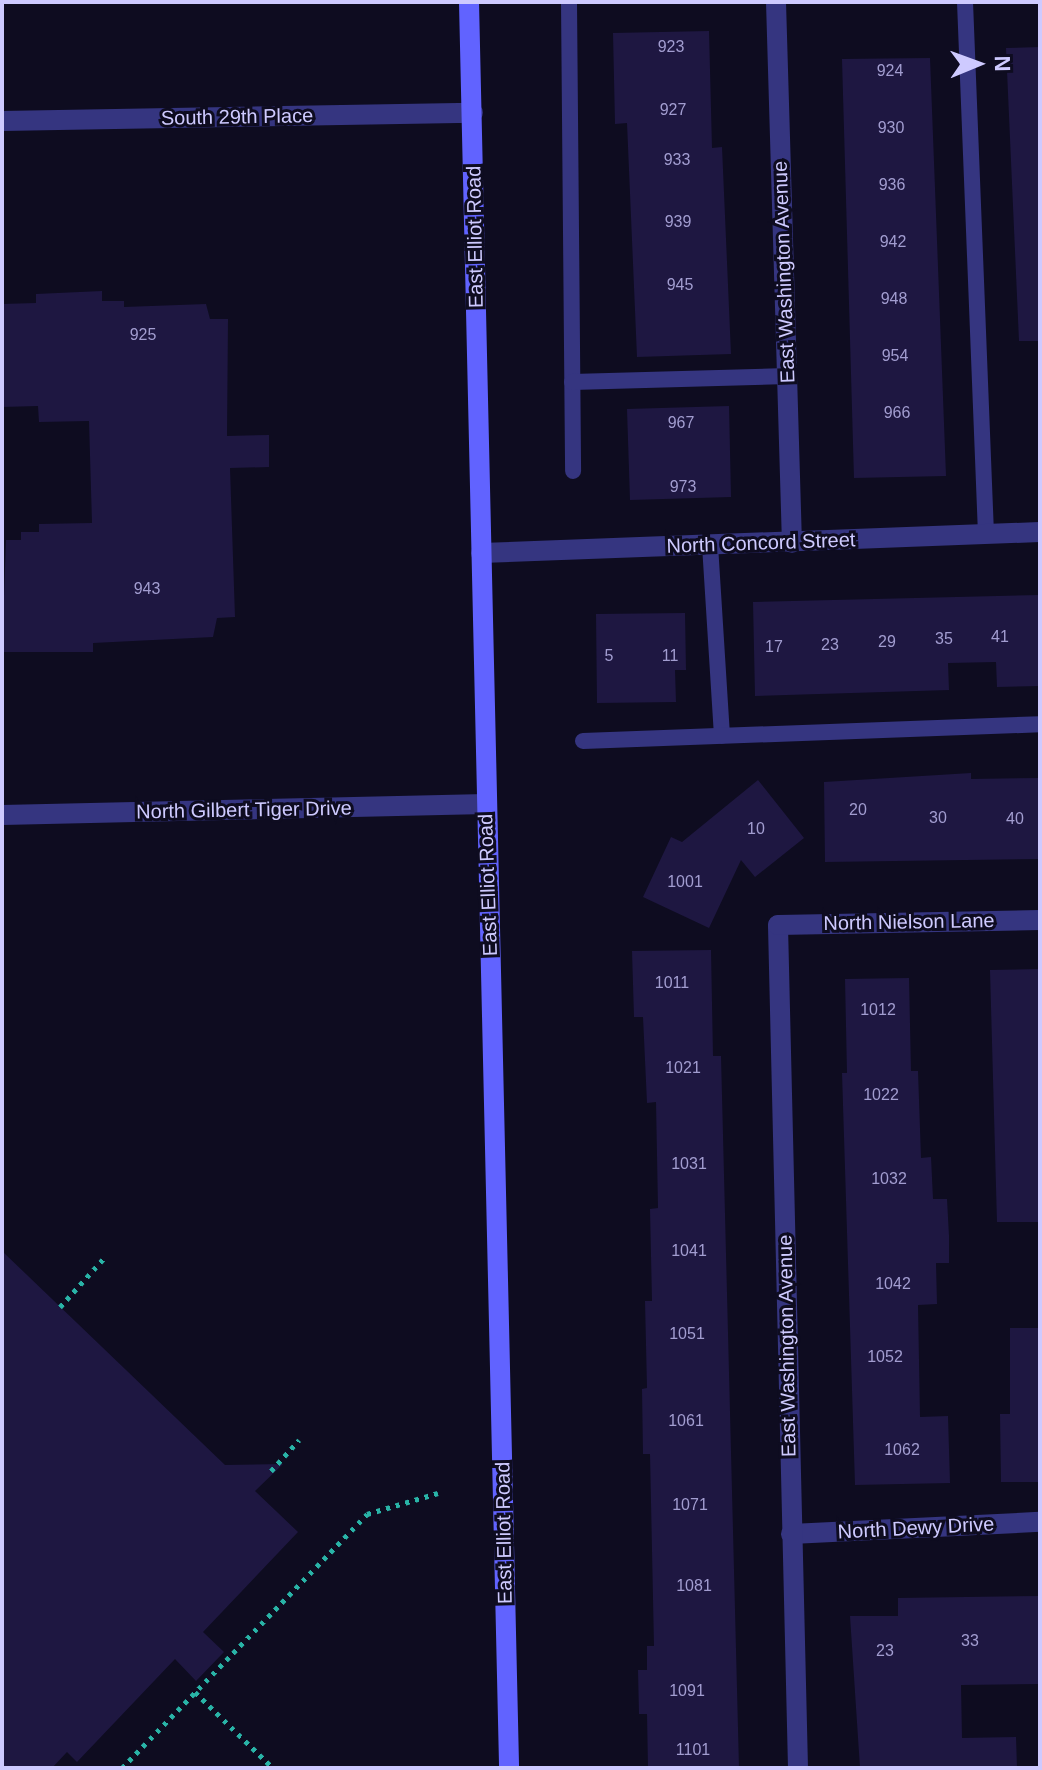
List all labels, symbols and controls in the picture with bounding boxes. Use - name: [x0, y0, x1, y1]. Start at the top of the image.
- north arrow: [938, 24, 1018, 104]
- house number: 923: [658, 37, 684, 57]
- text: N: [990, 55, 1015, 72]
- house number: 924: [877, 61, 903, 81]
- house number: 927: [660, 100, 686, 120]
- street label: South 29th Place: [161, 104, 313, 130]
- house number: 930: [878, 118, 904, 138]
- house number: 933: [664, 150, 690, 170]
- street label: East Washington Avenue: [768, 160, 800, 384]
- street label: East Elliot Road: [462, 166, 488, 308]
- house number: 936: [879, 175, 905, 195]
- house number: 939: [665, 212, 691, 232]
- house number: 942: [880, 232, 906, 252]
- house number: 945: [667, 275, 693, 295]
- house number: 948: [881, 289, 907, 309]
- house number: 925: [130, 325, 156, 345]
- house number: 954: [882, 346, 908, 366]
- house number: 966: [884, 403, 910, 423]
- house number: 967: [668, 413, 694, 433]
- house number: 973: [670, 477, 696, 497]
- street label: North Concord Street: [666, 528, 856, 558]
- house number: 943: [134, 579, 160, 599]
- house number: 41: [991, 627, 1009, 647]
- house number: 35: [935, 629, 953, 649]
- house number: 29: [878, 632, 896, 652]
- house number: 23: [821, 635, 839, 655]
- house number: 17: [765, 637, 783, 657]
- house number: 5: [605, 646, 613, 666]
- house number: 11: [662, 646, 678, 666]
- street label: North Gilbert Tiger Drive: [136, 796, 352, 824]
- house number: 20: [849, 800, 867, 820]
- house number: 30: [929, 808, 947, 828]
- house number: 40: [1006, 809, 1024, 829]
- street label: East Elliot Road: [474, 813, 502, 957]
- house number: 10: [747, 819, 765, 839]
- house number: 1001: [667, 872, 703, 892]
- street label: North Nielson Lane: [823, 909, 995, 935]
- house number: 1011: [655, 973, 689, 993]
- house number: 1012: [860, 1000, 896, 1020]
- house number: 1021: [665, 1058, 701, 1078]
- house number: 1022: [863, 1085, 899, 1105]
- house number: 1031: [671, 1154, 707, 1174]
- house number: 1032: [871, 1169, 907, 1189]
- street label: East Washington Avenue: [773, 1234, 801, 1458]
- house number: 1041: [671, 1241, 707, 1261]
- house number: 1042: [875, 1274, 911, 1294]
- house number: 1051: [669, 1324, 705, 1344]
- house number: 1052: [867, 1347, 903, 1367]
- house number: 1061: [668, 1411, 704, 1431]
- house number: 1062: [884, 1440, 920, 1460]
- street label: East Elliot Road: [491, 1462, 517, 1604]
- house number: 1071: [672, 1495, 708, 1515]
- street label: North Dewy Drive: [837, 1512, 995, 1544]
- house number: 1081: [676, 1576, 712, 1596]
- house number: 33: [961, 1631, 979, 1651]
- house number: 23: [876, 1641, 894, 1661]
- house number: 1091: [669, 1681, 705, 1701]
- house number: 1101: [676, 1740, 710, 1760]

